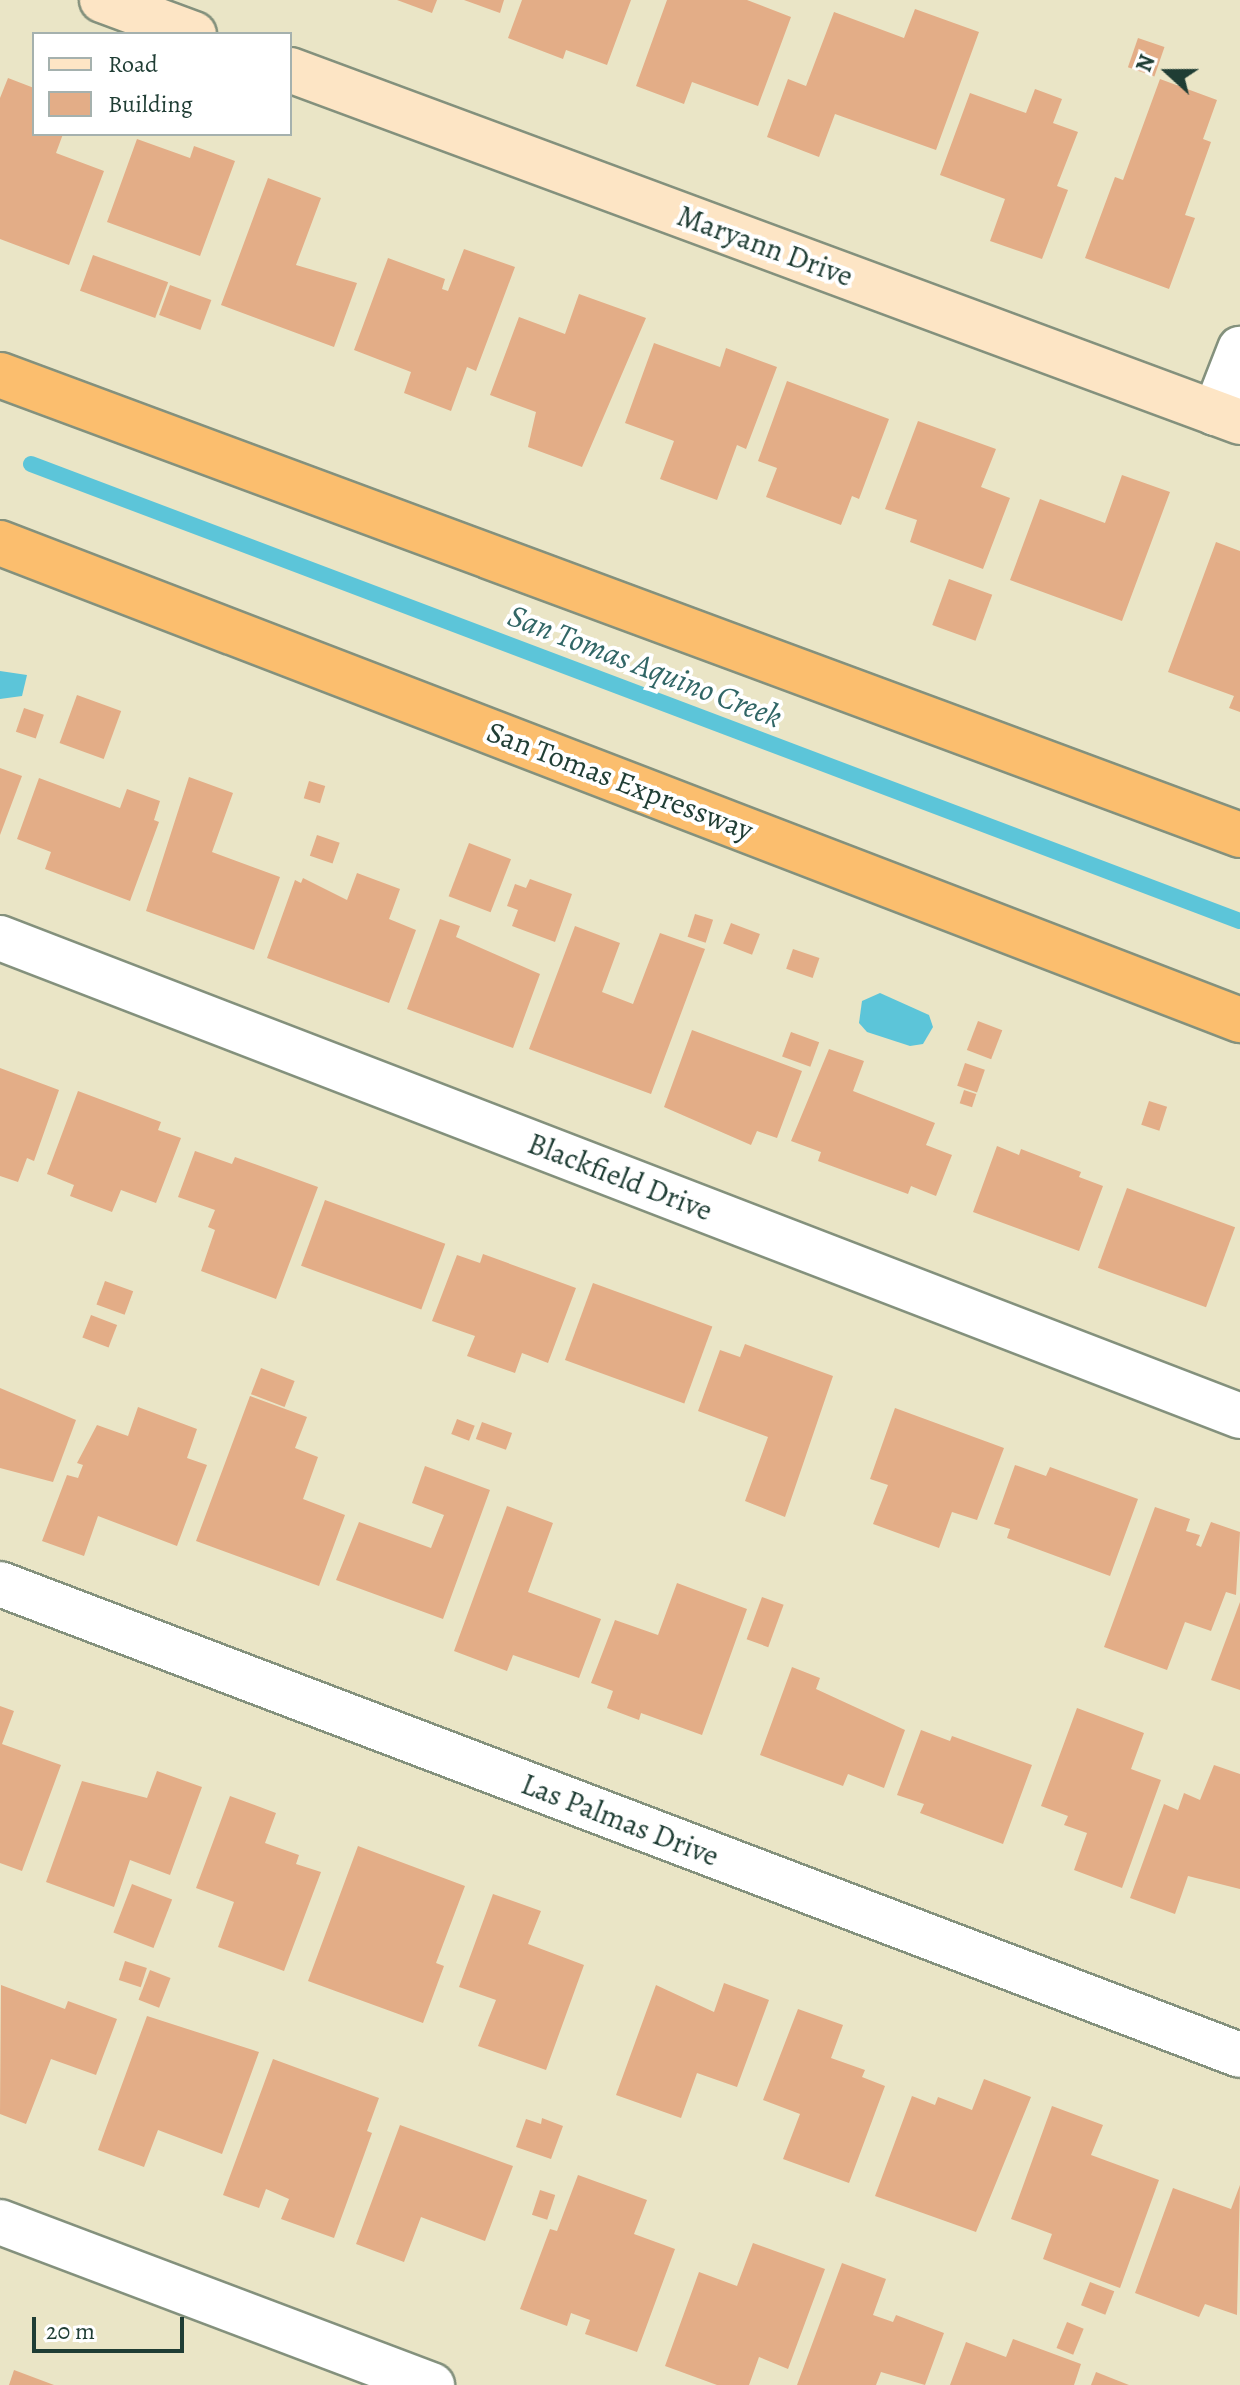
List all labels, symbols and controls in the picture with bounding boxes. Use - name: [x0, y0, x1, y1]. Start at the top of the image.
- legend: [32, 32, 292, 136]
- north arrow: [1128, 32, 1208, 112]
- text: Road: [108, 48, 158, 80]
- text: N: [1129, 51, 1162, 76]
- text: Building: [108, 88, 193, 120]
- street label: Maryann Drive: [672, 198, 858, 294]
- water label: San Tomas Aquino Creek: [503, 596, 787, 736]
- street label: San Tomas Expressway: [482, 714, 758, 848]
- street label: Blackfield Drive: [523, 1125, 717, 1229]
- street label: Las Palmas Drive: [516, 1766, 724, 1874]
- scale bar: [36, 2301, 188, 2351]
- text: 20 m: [46, 2315, 95, 2347]

